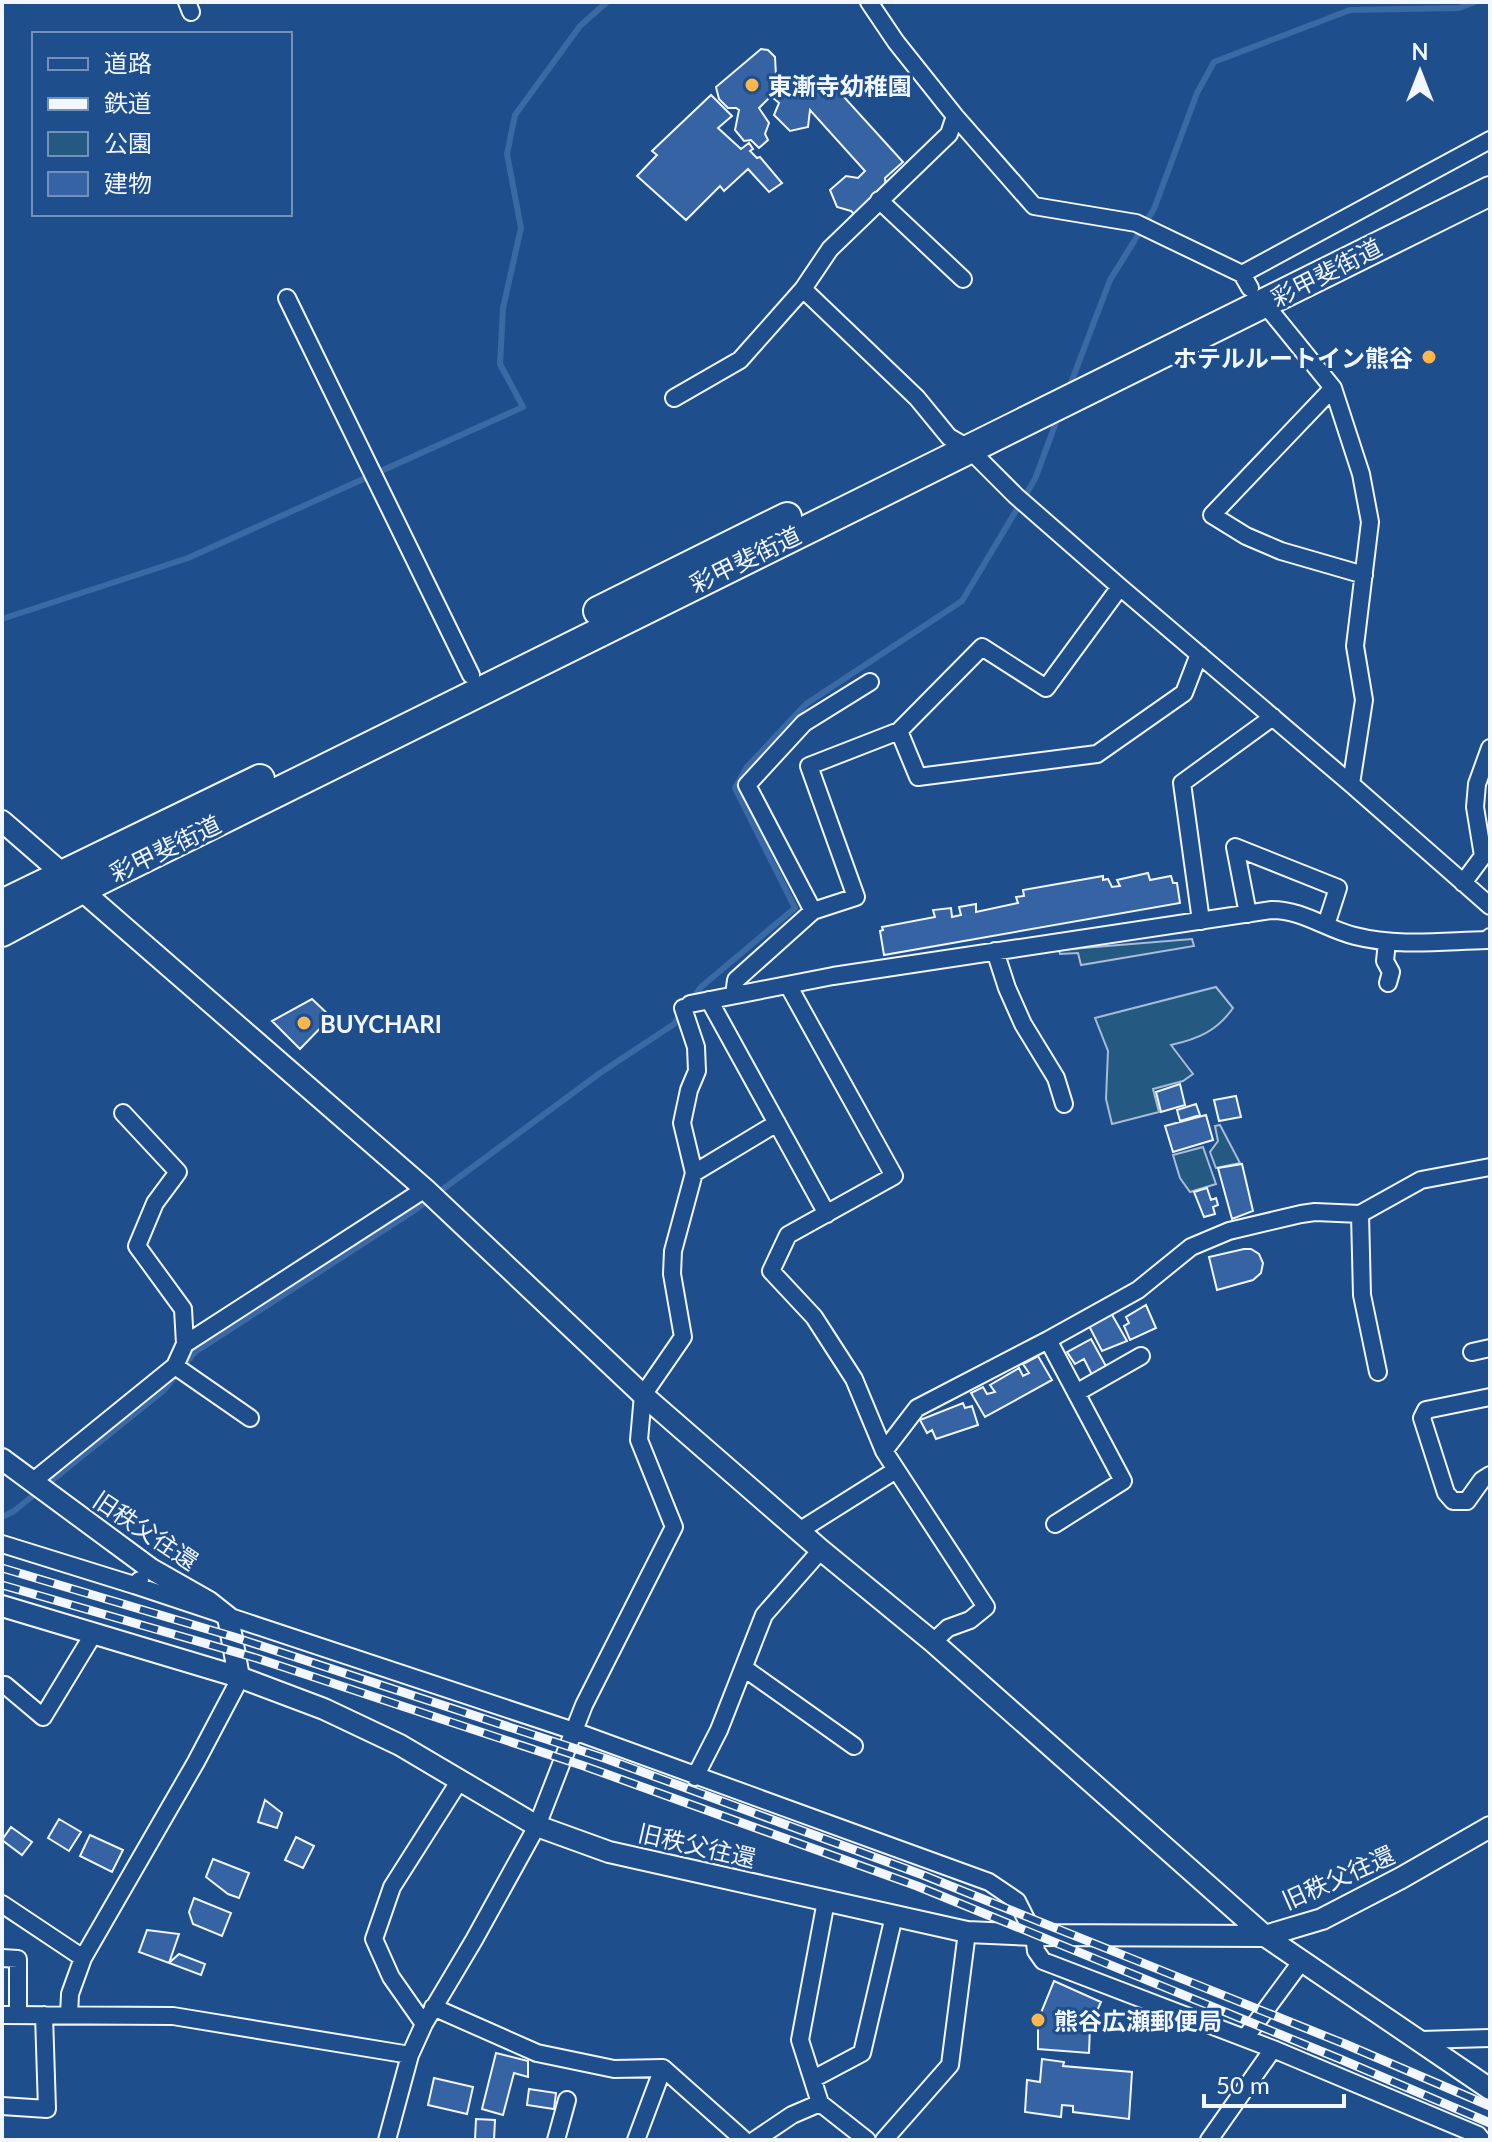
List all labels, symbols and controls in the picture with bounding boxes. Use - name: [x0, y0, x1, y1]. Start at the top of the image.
- legend: [32, 32, 292, 216]
- north arrow: [1380, 32, 1460, 112]
- text: N: [1412, 38, 1428, 65]
- text: 道路: [104, 48, 152, 77]
- place label: 東漸寺幼稚園: [768, 71, 912, 100]
- marker: 東漸寺幼稚園: [743, 76, 761, 94]
- text: 鉄道: [104, 88, 152, 117]
- text: 公園: [104, 128, 152, 157]
- text: 建物: [104, 168, 152, 197]
- street label: 彩甲斐街道: [1266, 232, 1386, 312]
- place label: ホテルルートイン熊谷: [1173, 343, 1413, 372]
- marker: ホテルルートイン熊谷: [1420, 348, 1438, 366]
- street label: 彩甲斐街道: [685, 520, 805, 598]
- street label: 彩甲斐街道: [105, 809, 225, 887]
- place label: BUYCHARI: [320, 1009, 442, 1038]
- marker: BUYCHARI: [295, 1014, 313, 1032]
- street label: 旧秩父往還: [88, 1484, 204, 1576]
- street label: 旧秩父往還: [635, 1817, 759, 1873]
- street label: 旧秩父往還: [1277, 1839, 1399, 1915]
- place label: 熊谷広瀬郵便局: [1054, 2006, 1222, 2035]
- marker: 熊谷広瀬郵便局: [1029, 2011, 1047, 2029]
- scale bar: [1204, 2058, 1344, 2108]
- text: 50 m: [1216, 2070, 1270, 2099]

